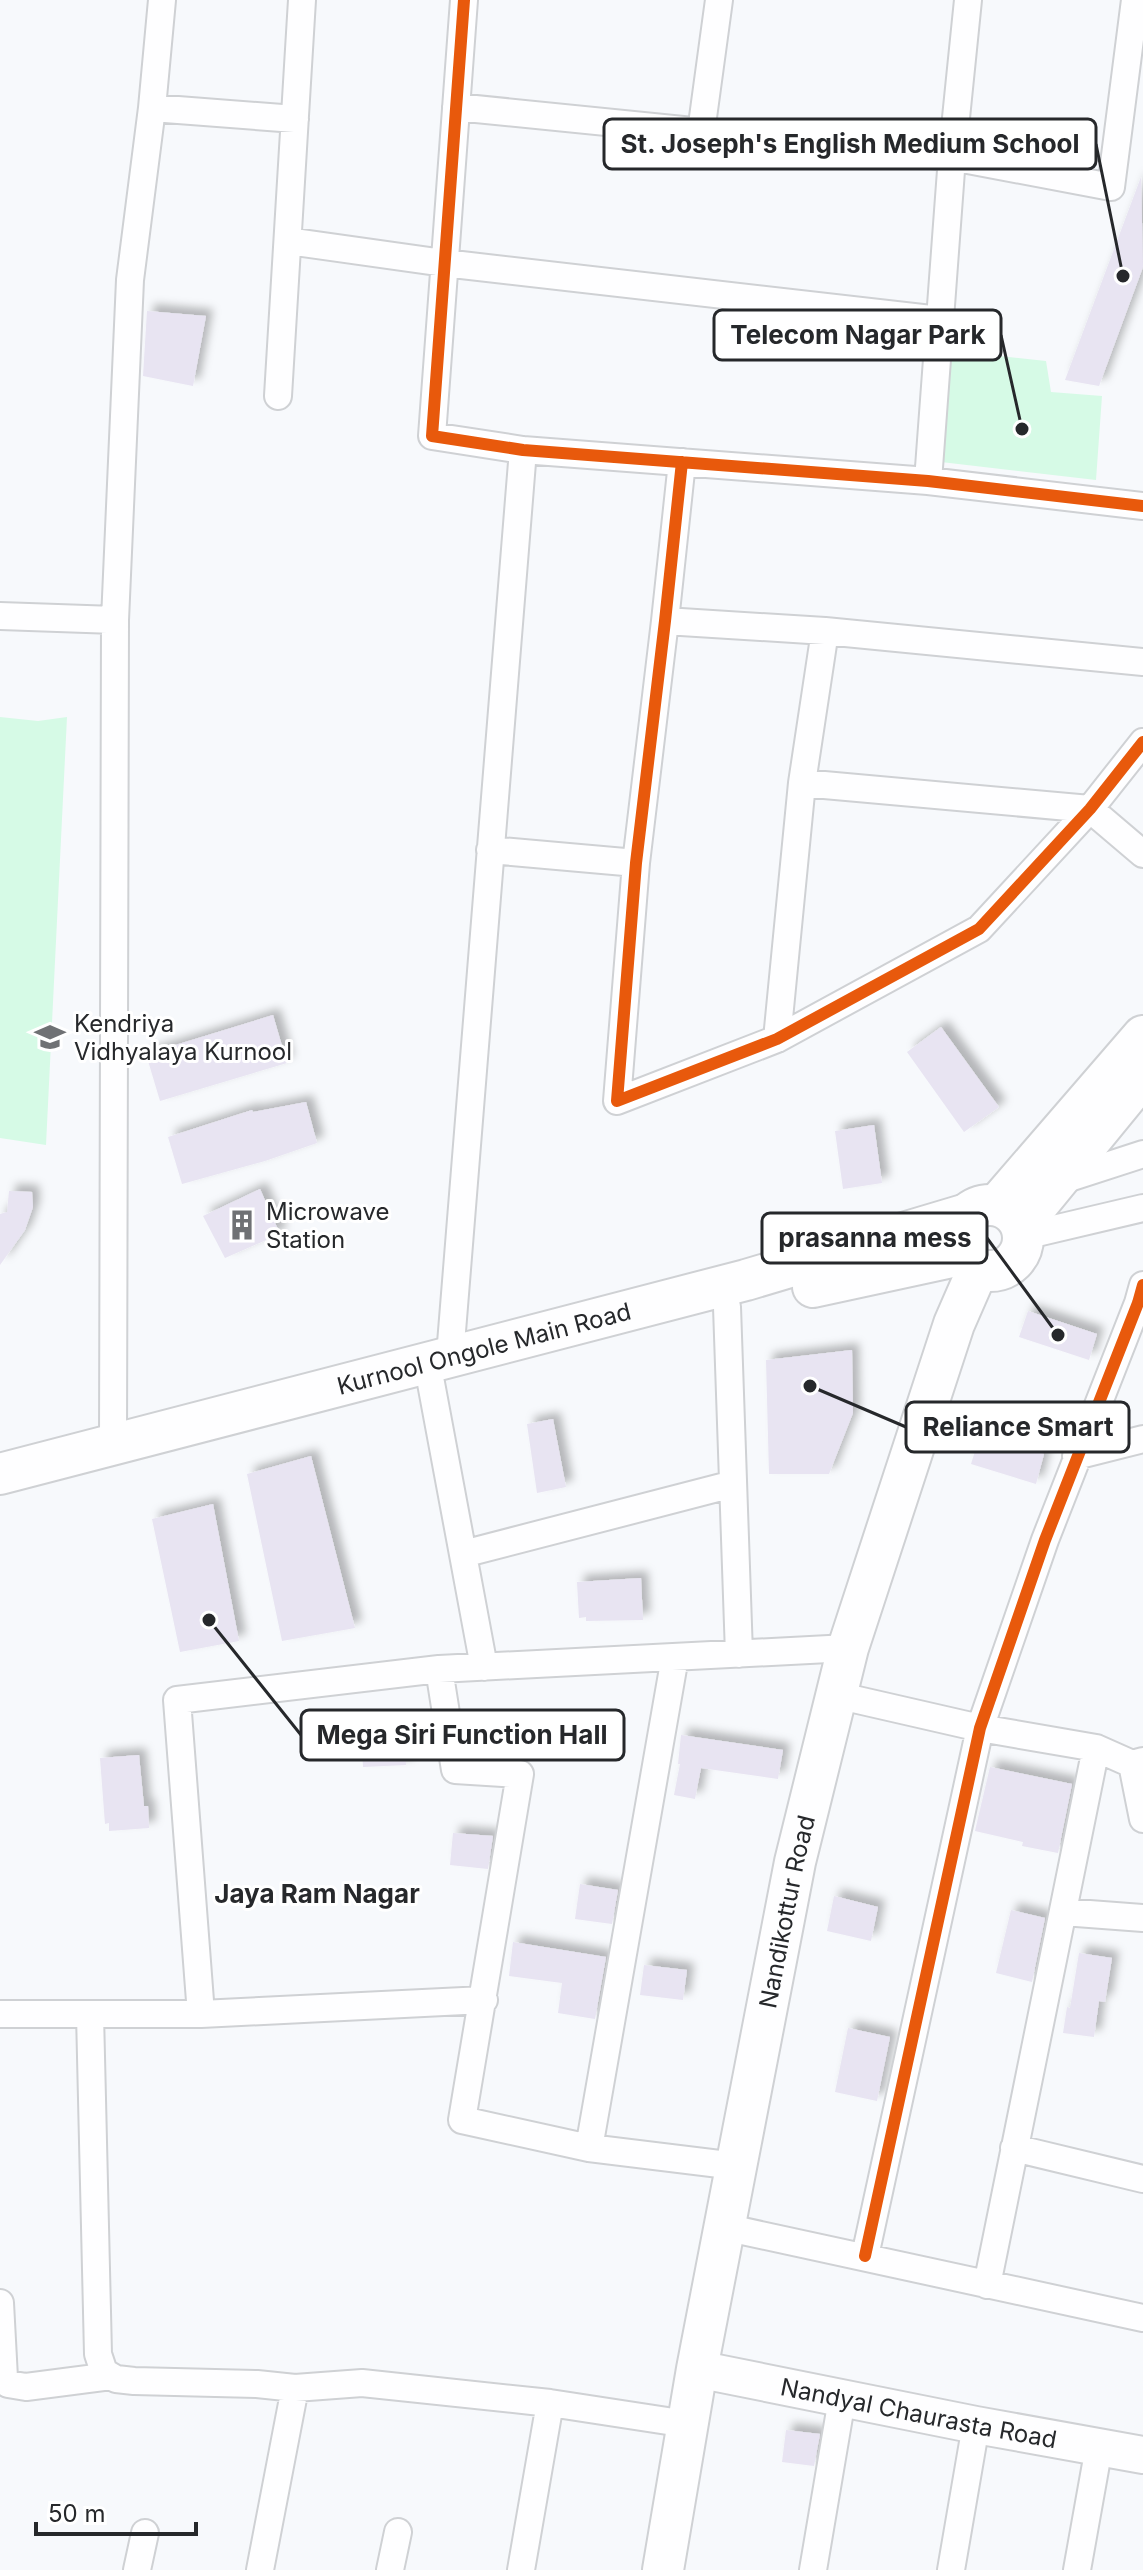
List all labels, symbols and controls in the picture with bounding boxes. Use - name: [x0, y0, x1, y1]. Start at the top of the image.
- callout: St. Joseph's English Medium School: [604, 119, 1096, 169]
- text: St. Joseph's English Medium School: [620, 128, 1080, 159]
- callout: Telecom Nagar Park: [714, 310, 1001, 360]
- text: Telecom Nagar Park: [730, 319, 986, 350]
- place label: Kendriya Vidhyalaya Kurnool: [74, 1009, 292, 1066]
- school or university icon: Kendriya Vidhyalaya Kurnool: [33, 1020, 67, 1054]
- place label: Microwave Station: [266, 1197, 390, 1254]
- building icon: Microwave Station: [225, 1208, 259, 1242]
- callout: prasanna mess: [762, 1213, 987, 1263]
- text: prasanna mess: [778, 1222, 972, 1253]
- street label: Kurnool Ongole Main Road: [334, 1296, 634, 1400]
- callout: Reliance Smart: [906, 1402, 1129, 1452]
- text: Reliance Smart: [922, 1411, 1114, 1442]
- callout: Mega Siri Function Hall: [301, 1710, 624, 1760]
- text: Mega Siri Function Hall: [317, 1719, 607, 1750]
- street label: Nandikottur Road: [753, 1812, 821, 2010]
- district label: Jaya Ram Nagar: [214, 1878, 420, 1909]
- street label: Nandyal Chaurasta Road: [778, 2372, 1059, 2454]
- scale bar: [36, 2486, 196, 2536]
- text: 50 m: [48, 2499, 106, 2528]

